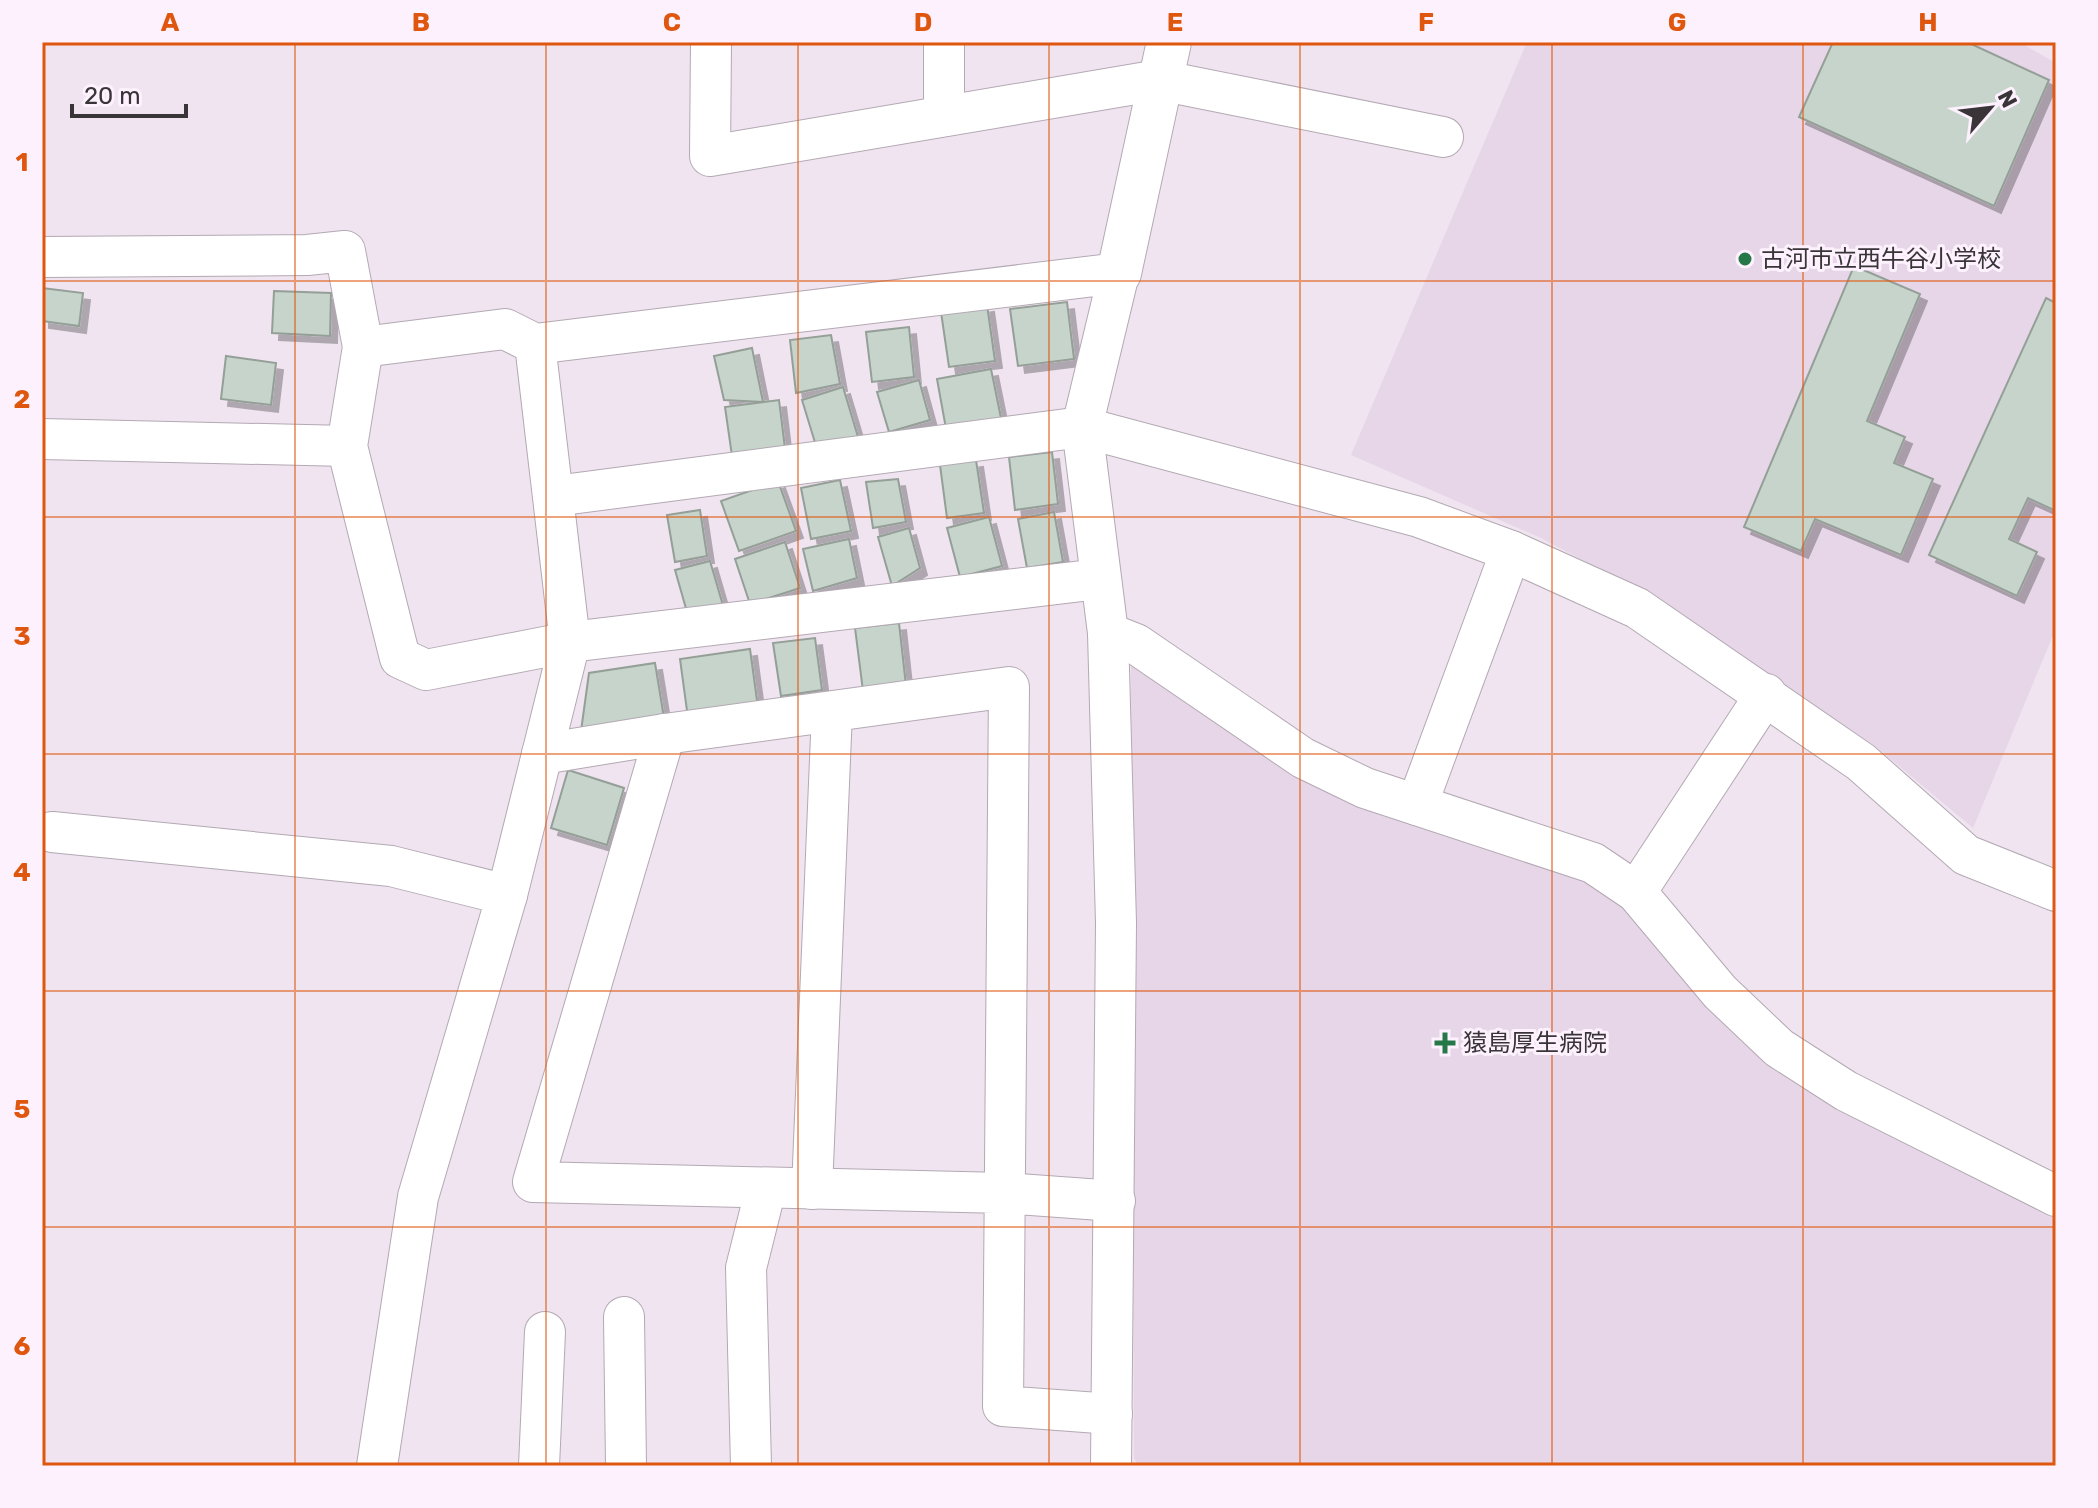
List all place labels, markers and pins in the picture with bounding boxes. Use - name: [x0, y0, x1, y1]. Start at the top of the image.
- place label: 古河市立西牛谷小学校: [1761, 245, 2001, 273]
- marker: 古河市立西牛谷小学校: [1736, 250, 1754, 268]
- place label: 猿島厚生病院: [1463, 1029, 1607, 1057]
- marker: 猿島厚生病院: [1434, 1032, 1456, 1054]

